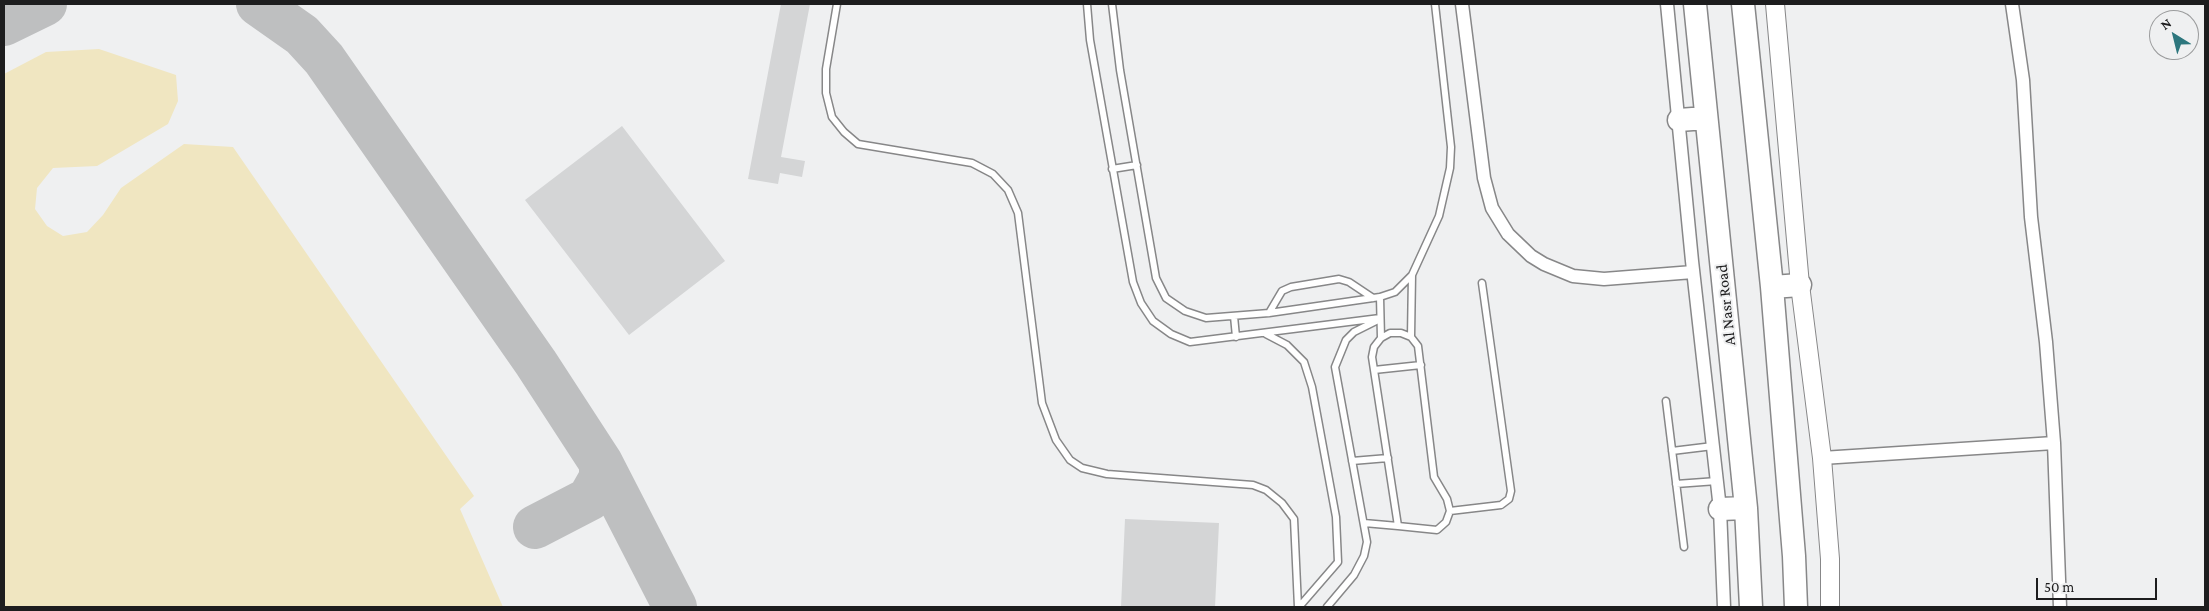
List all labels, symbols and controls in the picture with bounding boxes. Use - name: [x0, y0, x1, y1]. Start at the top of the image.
- north arrow: [2149, 10, 2199, 60]
- text: N: [2157, 14, 2174, 33]
- street label: Al Nasr Road: [1712, 263, 1740, 347]
- scale bar: [2039, 568, 2160, 600]
- text: 50 m: [2044, 579, 2074, 595]

